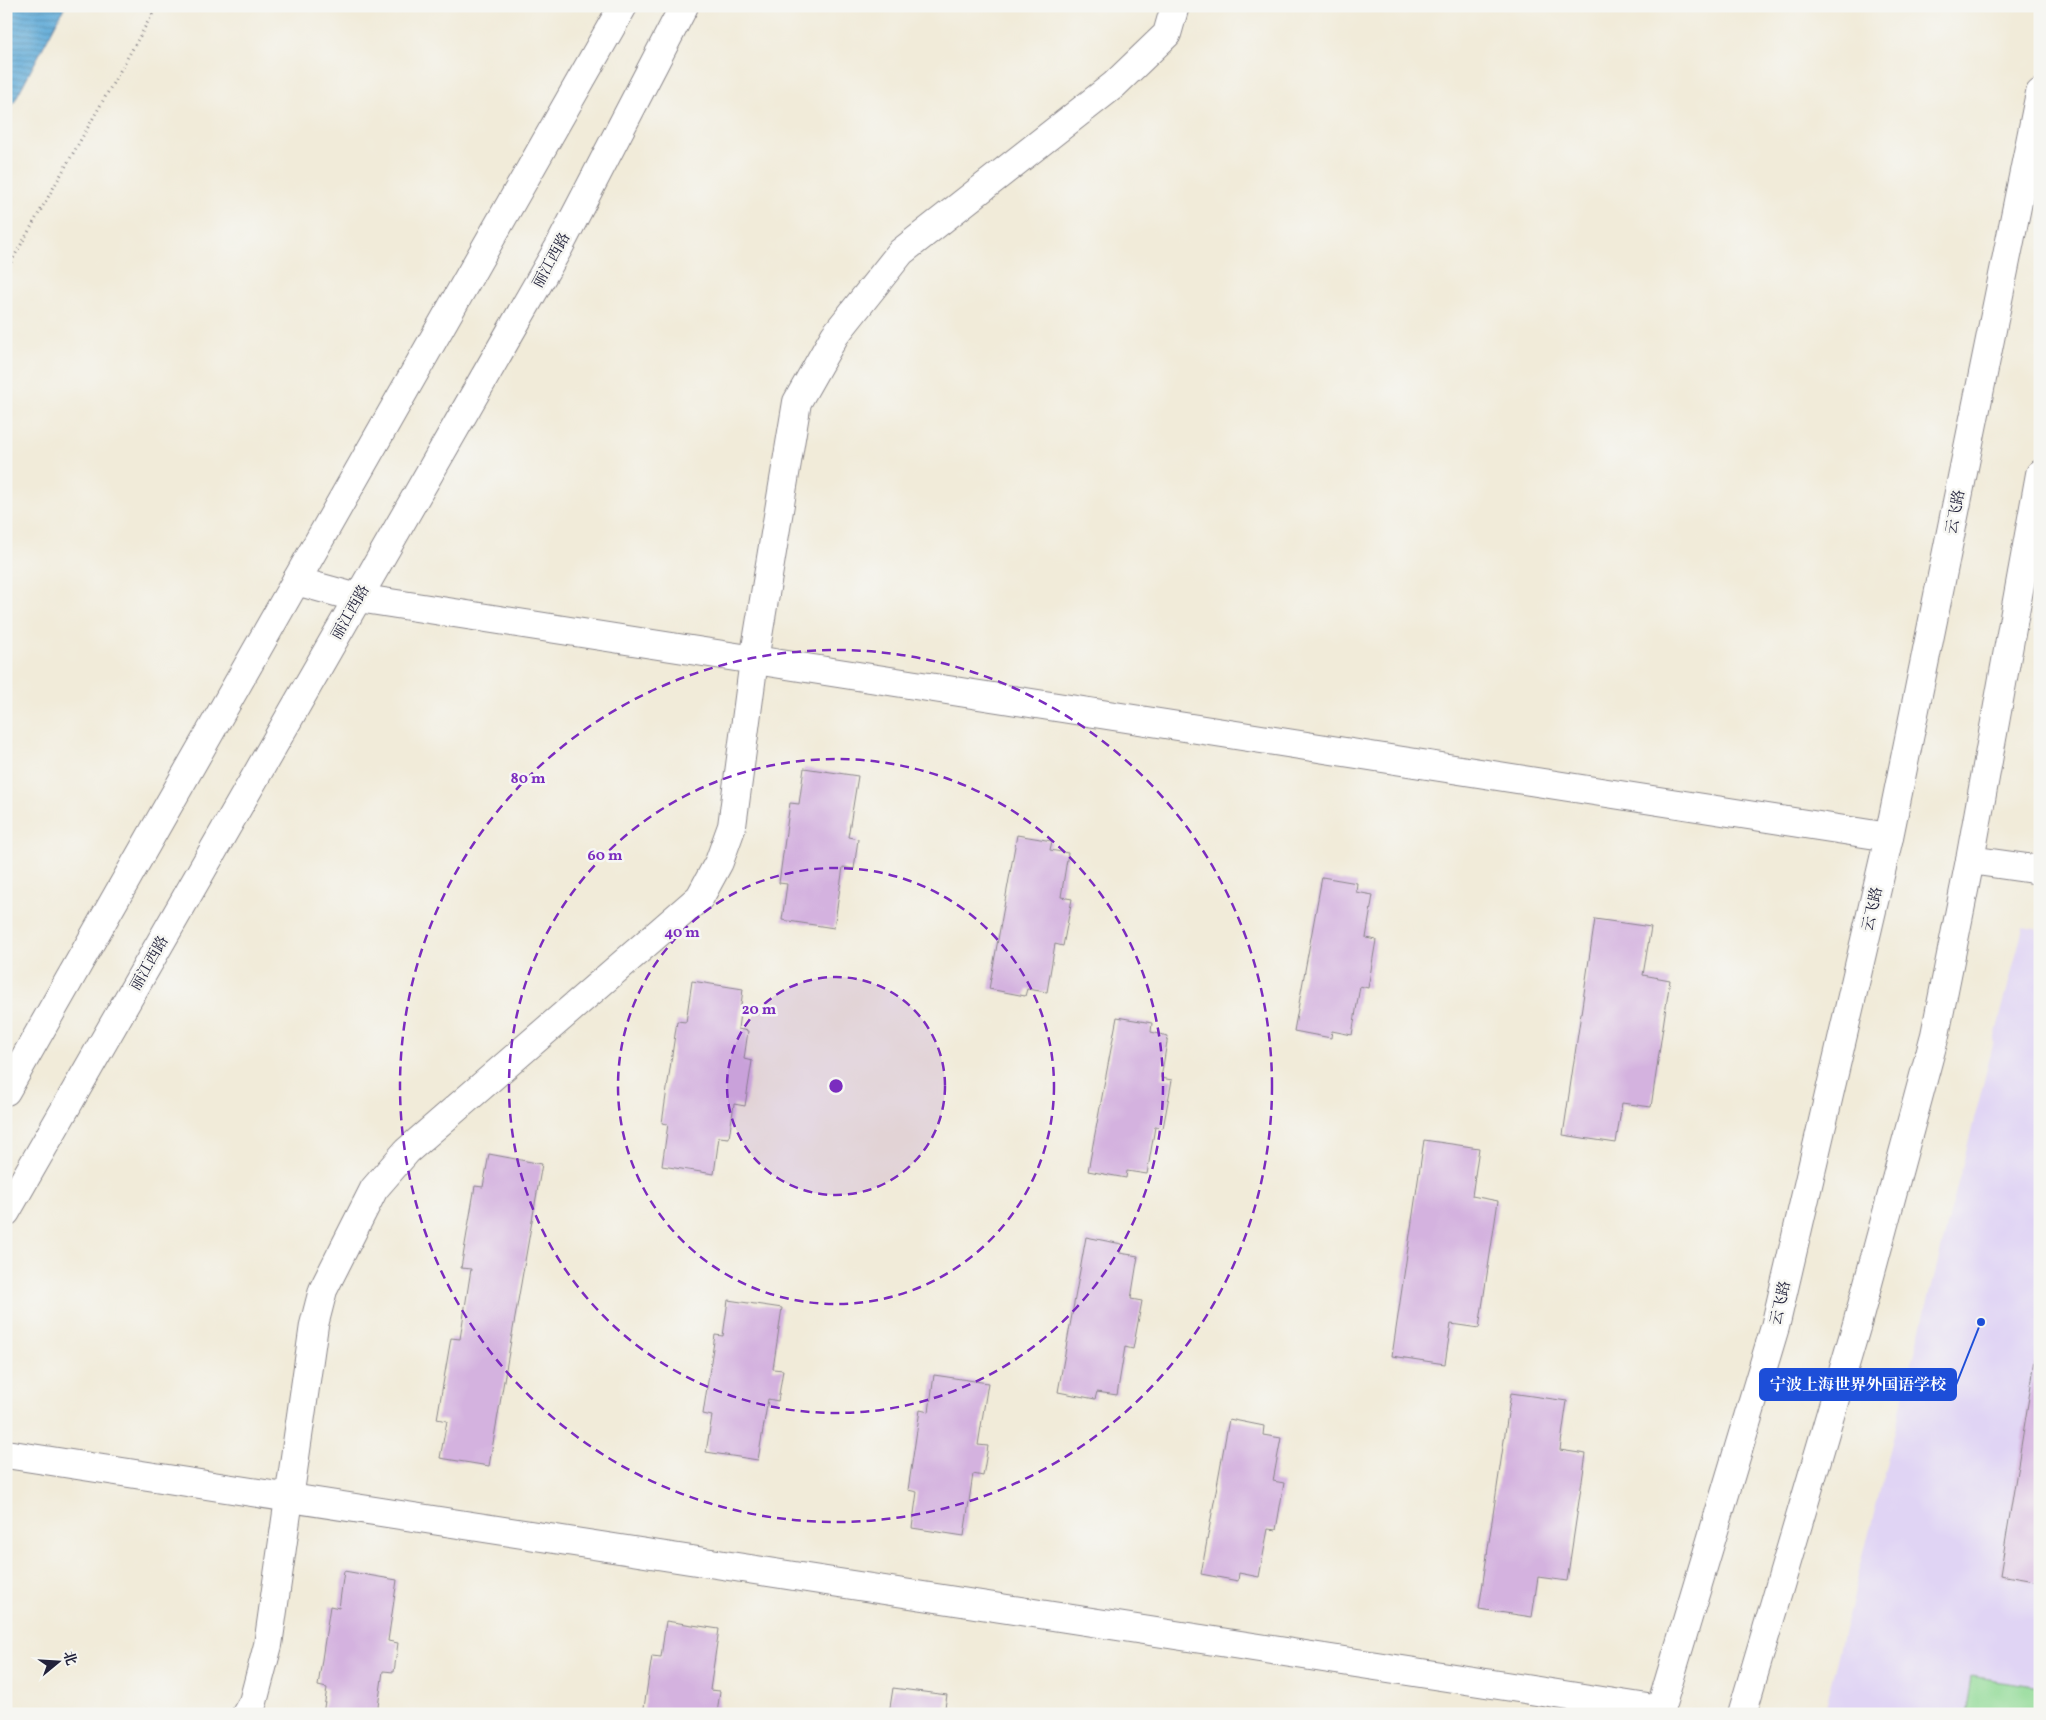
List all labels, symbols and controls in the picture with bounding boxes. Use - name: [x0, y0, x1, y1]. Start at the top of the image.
- street label: 丽江西路: [529, 229, 576, 292]
- street label: 云飞路: [1942, 488, 1971, 536]
- street label: 丽江西路: [327, 582, 375, 644]
- text: 80 m: [511, 769, 546, 790]
- text: 60 m: [588, 846, 623, 867]
- street label: 云飞路: [1858, 885, 1889, 934]
- text: 40 m: [664, 923, 700, 944]
- street label: 丽江西路: [126, 933, 174, 995]
- text: 20 m: [742, 1000, 777, 1021]
- centre of rings: [827, 1077, 845, 1095]
- street label: 云飞路: [1766, 1279, 1797, 1328]
- callout: 宁波上海世界外国语学校: [1760, 1369, 1956, 1400]
- text: 宁波上海世界外国语学校: [1770, 1375, 1946, 1397]
- north arrow: [32, 1638, 82, 1688]
- text: 北: [58, 1649, 80, 1668]

